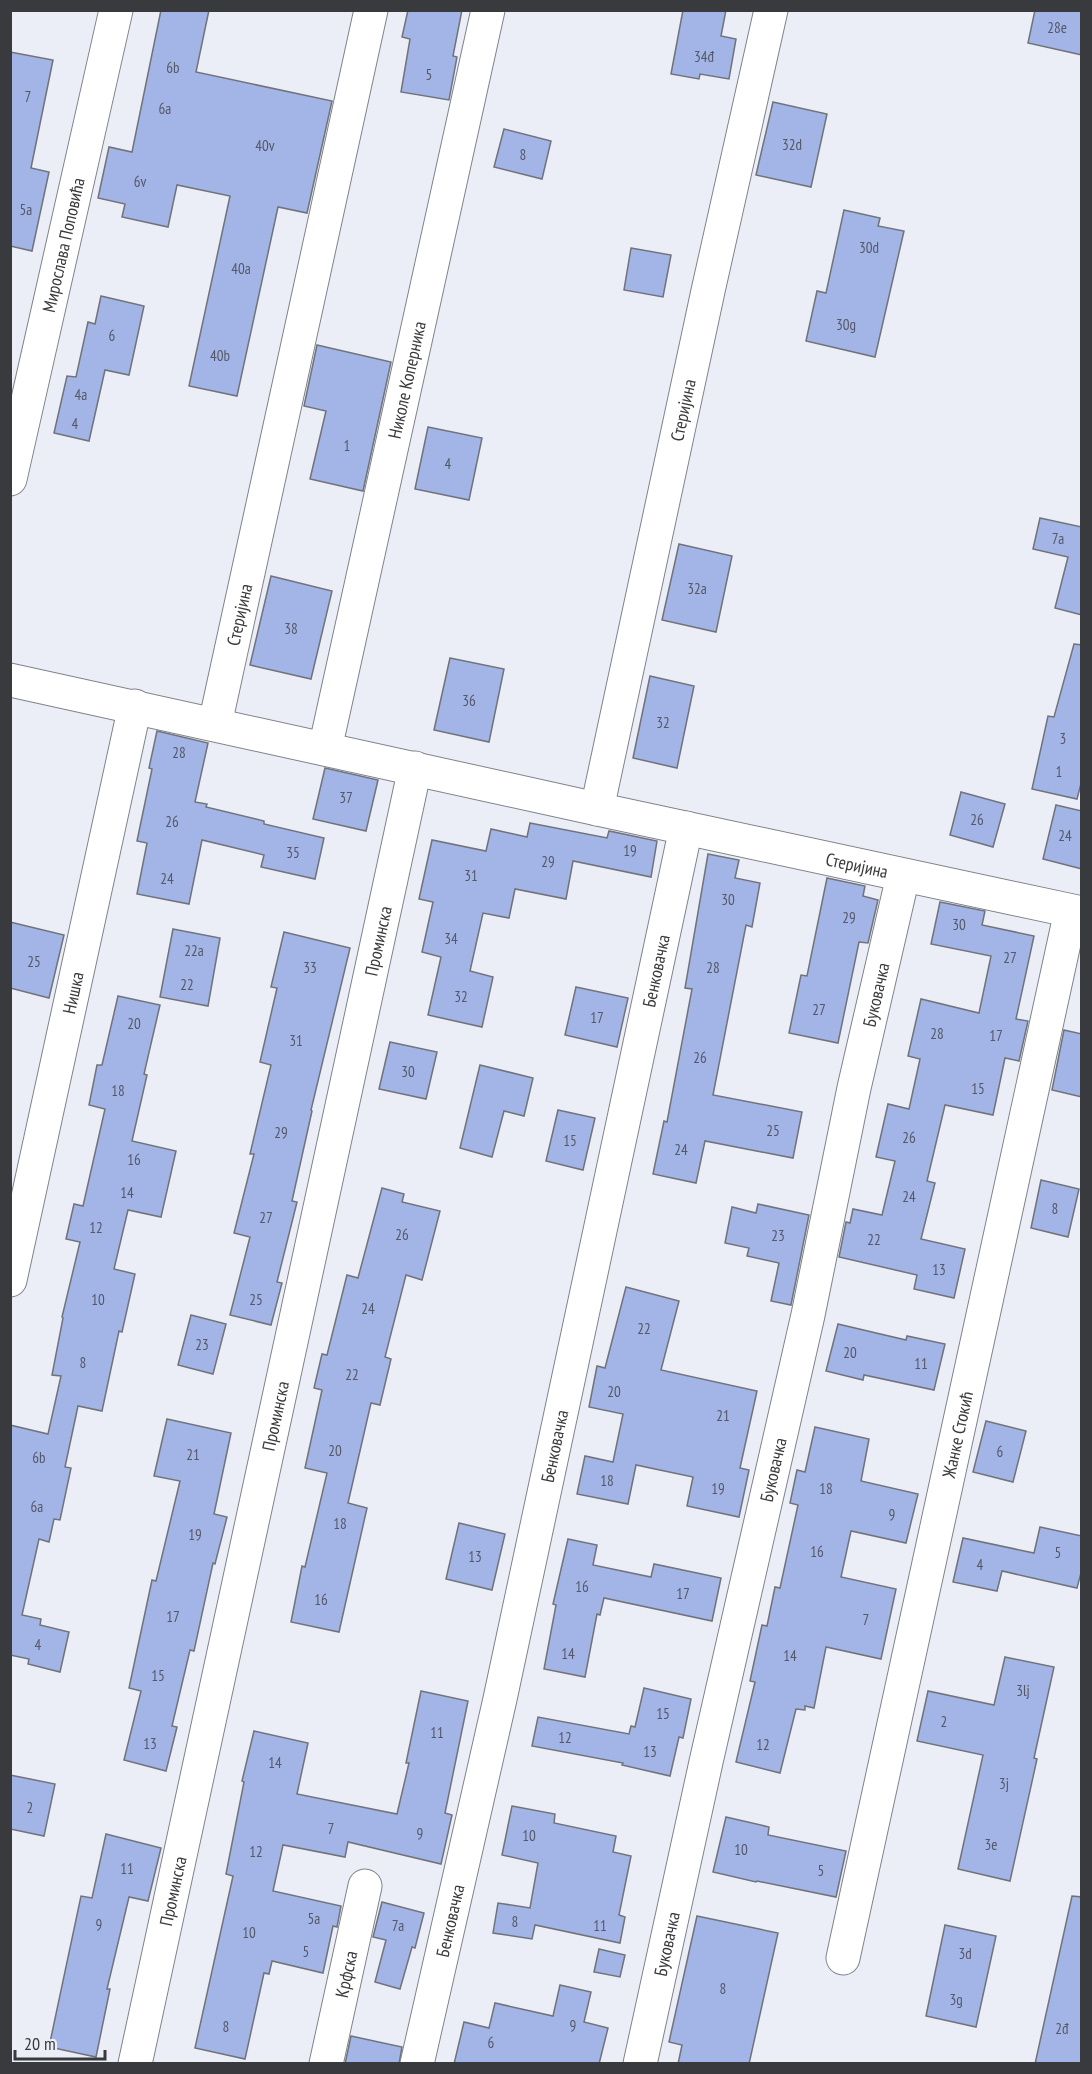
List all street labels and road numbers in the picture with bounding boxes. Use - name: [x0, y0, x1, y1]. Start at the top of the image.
- street label: Мирослава Поповића: [37, 175, 89, 314]
- street label: Николе Коперника: [382, 319, 431, 441]
- street label: Стеријина: [665, 377, 700, 443]
- street label: Стеријина: [221, 581, 257, 648]
- street label: Стеријина: [824, 847, 890, 883]
- street label: Проминска: [359, 904, 396, 978]
- street label: Бенковачка: [637, 932, 674, 1009]
- street label: Буковачка: [857, 960, 894, 1029]
- street label: Нишка: [57, 970, 88, 1016]
- street label: Проминска: [256, 1379, 294, 1453]
- street label: Жанке Стокић: [936, 1389, 978, 1481]
- street label: Бенковачка: [535, 1408, 573, 1484]
- street label: Буковачка: [754, 1435, 791, 1504]
- street label: Проминска: [154, 1854, 191, 1928]
- street label: Бенковачка: [430, 1882, 469, 1959]
- street label: Буковачка: [648, 1910, 684, 1978]
- street label: Крфска: [329, 1949, 362, 2000]

